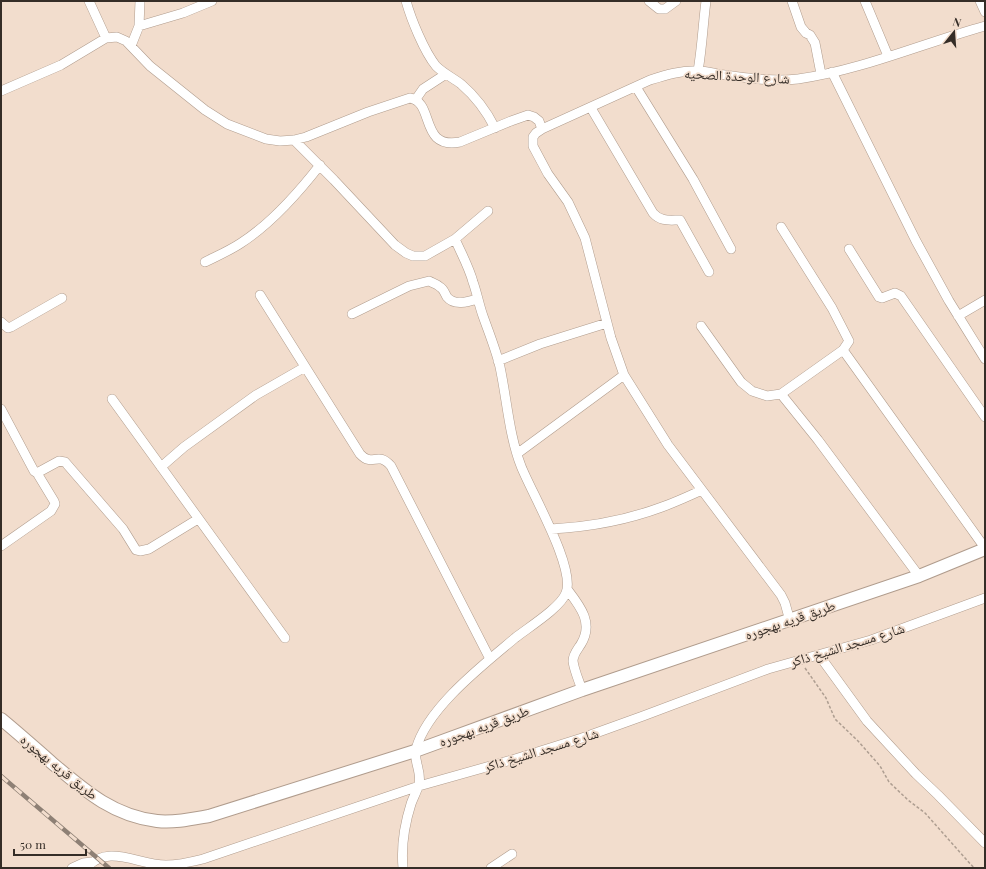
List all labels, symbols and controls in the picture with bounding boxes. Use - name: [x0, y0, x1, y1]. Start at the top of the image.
- north arrow: [934, 12, 974, 52]
- text: N: [951, 14, 963, 30]
- street label: شارع الوحدة الصحيه: [684, 63, 790, 89]
- street label: طريق قريه بهجوره: [742, 595, 838, 645]
- street label: شارع مسجد الشيخ ذاكر: [786, 618, 907, 672]
- street label: طريق قريه بهجوره: [436, 700, 532, 752]
- street label: شارع مسجد الشيخ ذاكر: [480, 723, 601, 777]
- street label: طريق قريه بهجوره: [16, 729, 102, 805]
- scale bar: [14, 831, 86, 857]
- text: 50 m: [20, 836, 46, 852]

